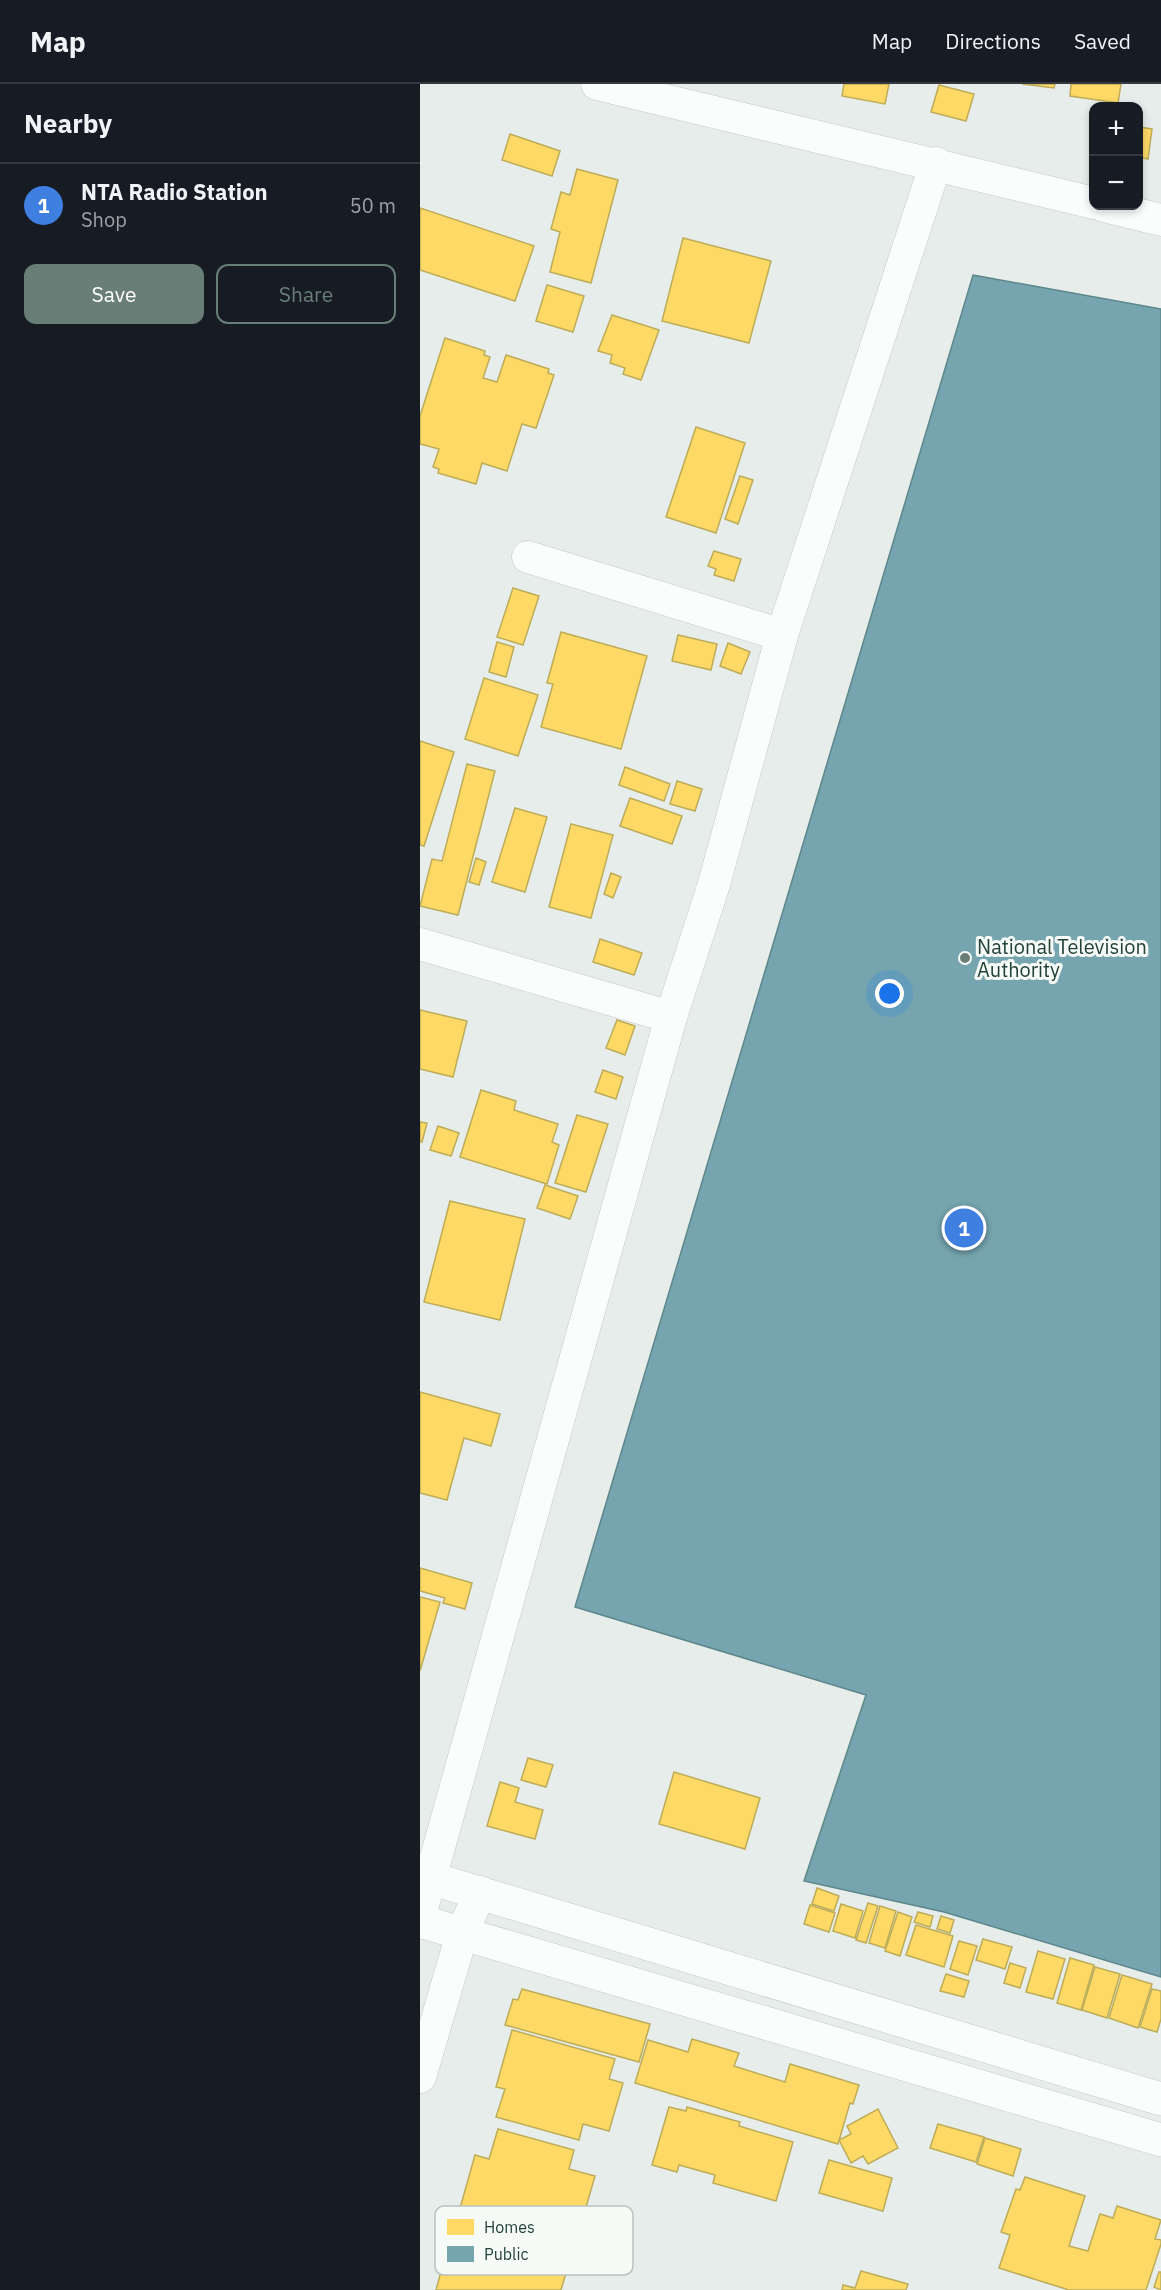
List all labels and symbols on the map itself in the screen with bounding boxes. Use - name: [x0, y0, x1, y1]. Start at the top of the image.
- place label: National Television Authority: [977, 933, 1147, 983]
- marker: National Television Authority: [958, 951, 972, 965]
- your location: [875, 979, 904, 1008]
- pin: 1: [944, 1206, 984, 1250]
- legend: [435, 2206, 633, 2275]
- text: Homes: [484, 2217, 535, 2237]
- text: Public: [484, 2244, 528, 2264]

